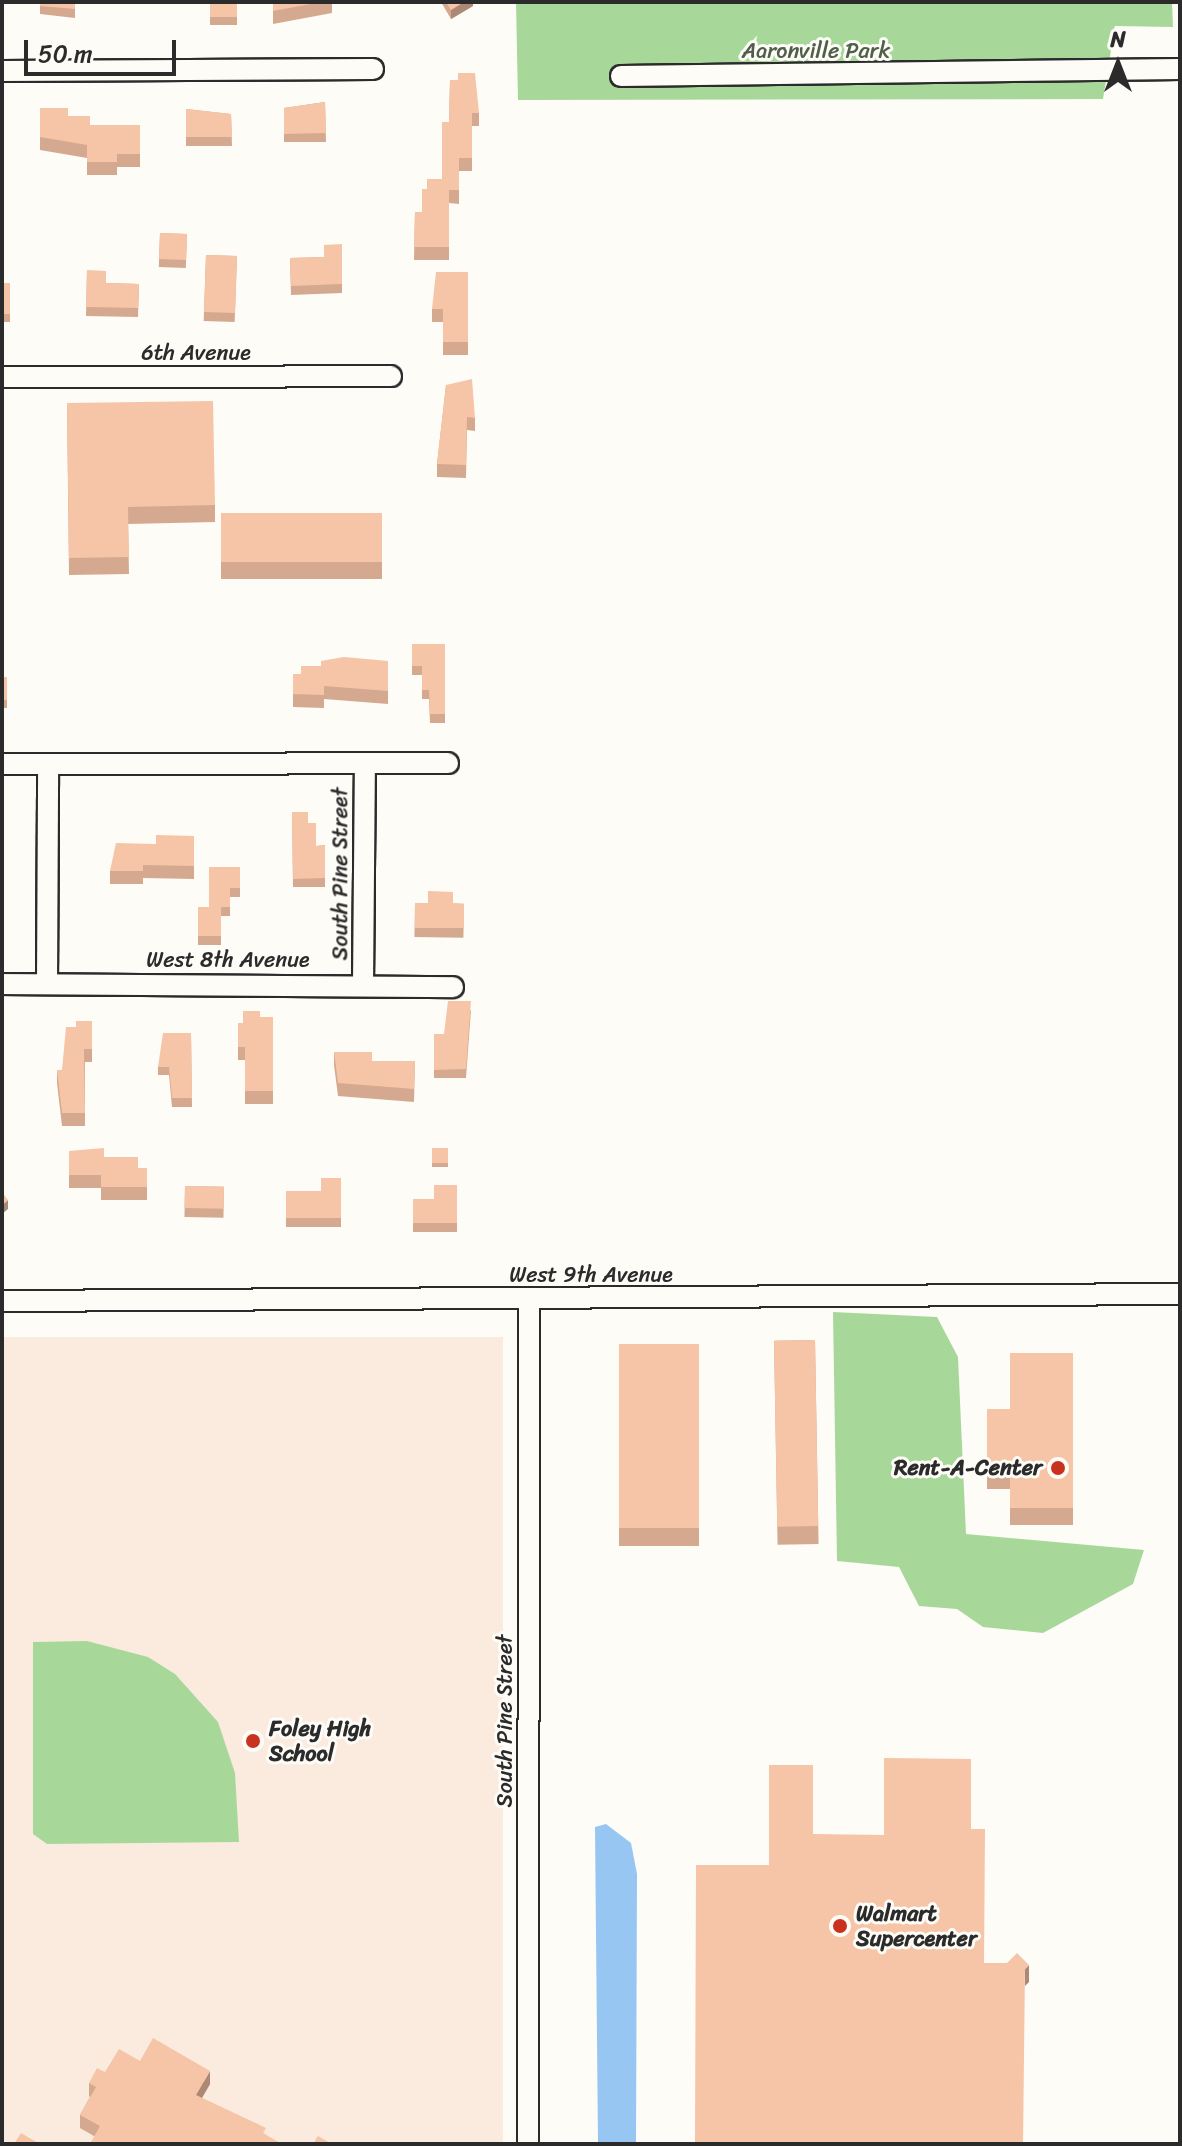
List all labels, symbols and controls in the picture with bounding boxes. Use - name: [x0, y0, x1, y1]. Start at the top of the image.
- text: N: [1110, 20, 1126, 59]
- scale bar: [28, 24, 180, 74]
- north arrow: [1078, 24, 1158, 104]
- text: 50 m: [38, 33, 93, 75]
- park label: Aaronville Park: [742, 38, 890, 64]
- street label: 6th Avenue: [141, 340, 251, 366]
- street label: South Pine Street: [327, 786, 353, 962]
- street label: West 8th Avenue: [146, 947, 310, 973]
- street label: West 9th Avenue: [509, 1262, 673, 1288]
- place label: Rent-A-Center: [894, 1455, 1042, 1481]
- marker: Rent-A-Center: [1049, 1459, 1067, 1477]
- street label: South Pine Street: [492, 1633, 518, 1809]
- place label: Foley High School: [269, 1715, 371, 1766]
- marker: Foley High School: [244, 1732, 262, 1750]
- place label: Walmart Supercenter: [856, 1900, 977, 1952]
- marker: Walmart Supercenter: [831, 1917, 849, 1935]

